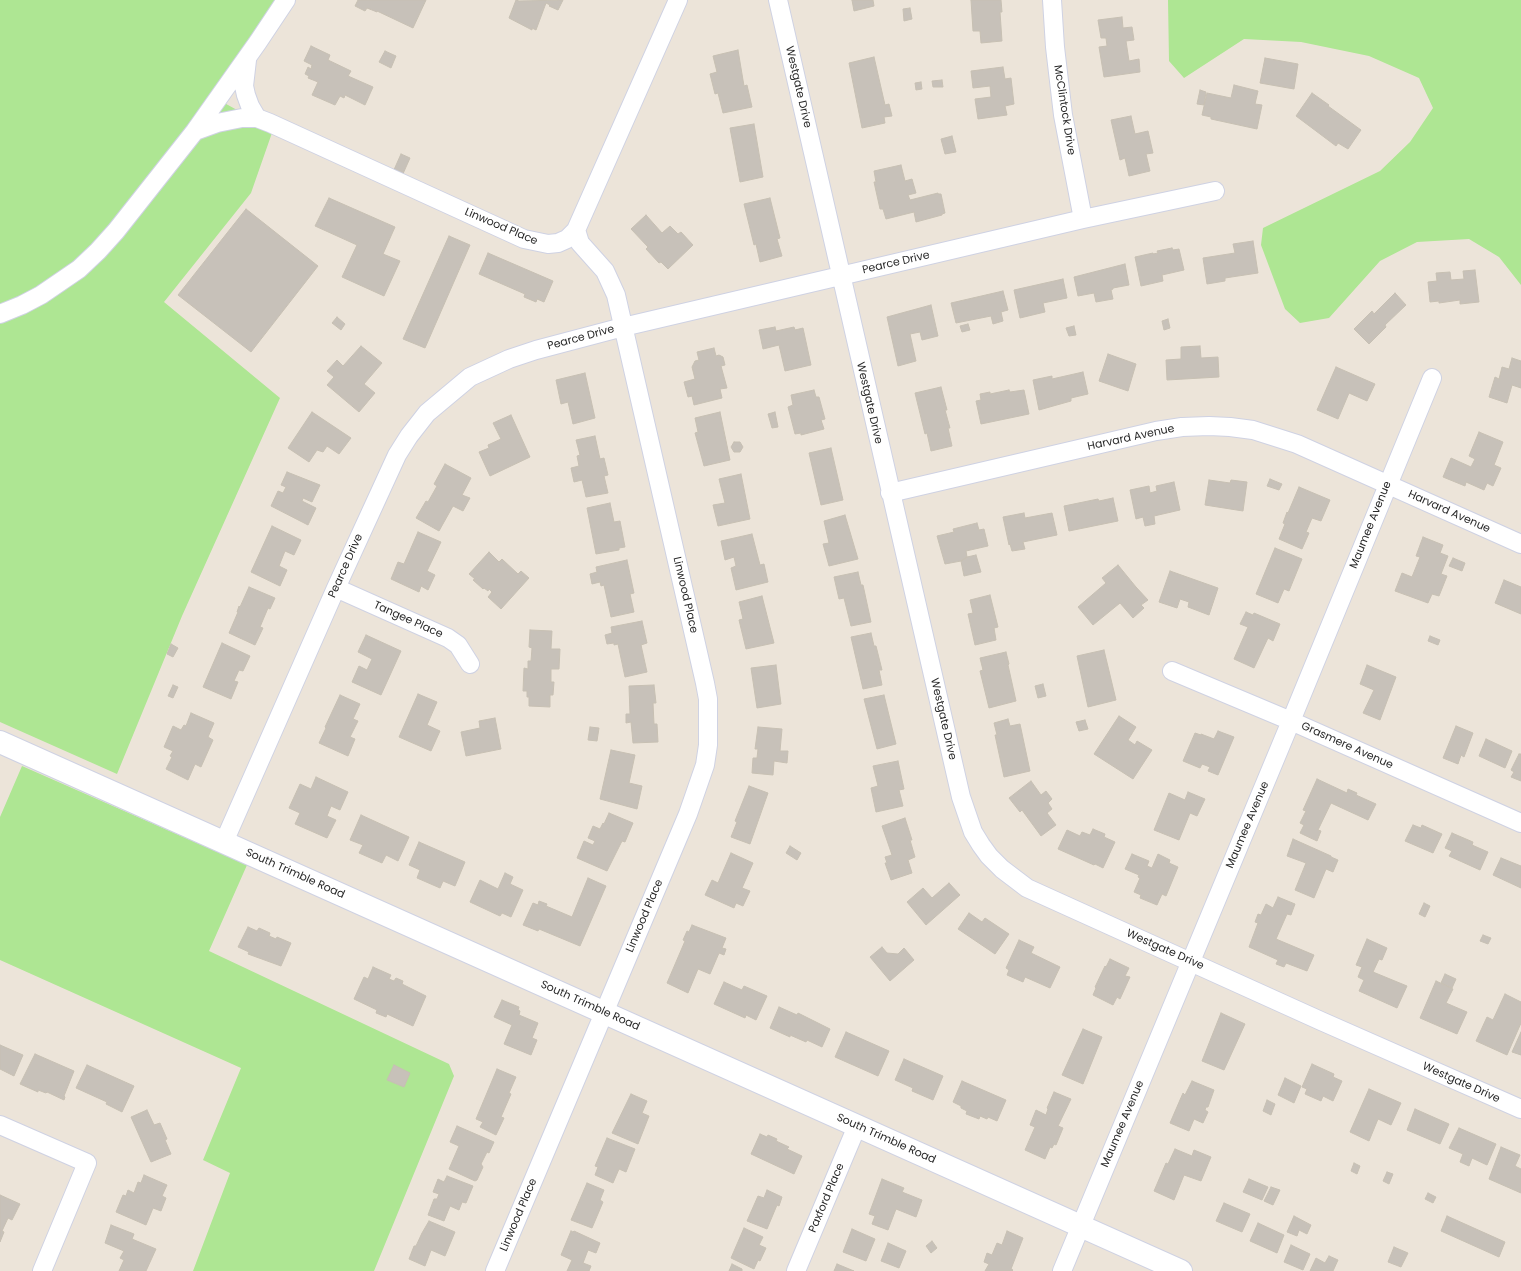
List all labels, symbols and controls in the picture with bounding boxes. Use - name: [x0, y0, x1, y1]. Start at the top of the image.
- street label: Westgate Drive: [782, 45, 814, 129]
- street label: McClintock Drive: [1050, 64, 1078, 156]
- street label: Linwood Place: [463, 206, 539, 248]
- street label: Pearce Drive: [861, 249, 931, 277]
- street label: Pearce Drive: [546, 323, 616, 353]
- street label: Westgate Drive: [853, 361, 885, 445]
- street label: Harvard Avenue: [1086, 422, 1176, 454]
- street label: Maumee Avenue: [1347, 479, 1395, 571]
- street label: Harvard Avenue: [1406, 488, 1492, 536]
- street label: Pearce Drive: [326, 532, 366, 600]
- street label: Linwood Place: [670, 556, 700, 634]
- street label: Tangee Place: [371, 599, 445, 641]
- street label: Westgate Drive: [927, 677, 959, 761]
- street label: Grasmere Avenue: [1299, 720, 1395, 772]
- street label: Maumee Avenue: [1224, 780, 1272, 870]
- street label: South Trimble Road: [243, 846, 347, 902]
- street label: Linwood Place: [624, 878, 666, 954]
- street label: Westgate Drive: [1124, 927, 1206, 973]
- street label: South Trimble Road: [538, 978, 642, 1034]
- street label: Westgate Drive: [1420, 1060, 1502, 1106]
- street label: Maumee Avenue: [1099, 1079, 1147, 1169]
- street label: South Trimble Road: [834, 1111, 938, 1167]
- street label: Paxford Place: [806, 1161, 848, 1235]
- street label: Linwood Place: [498, 1177, 540, 1253]

